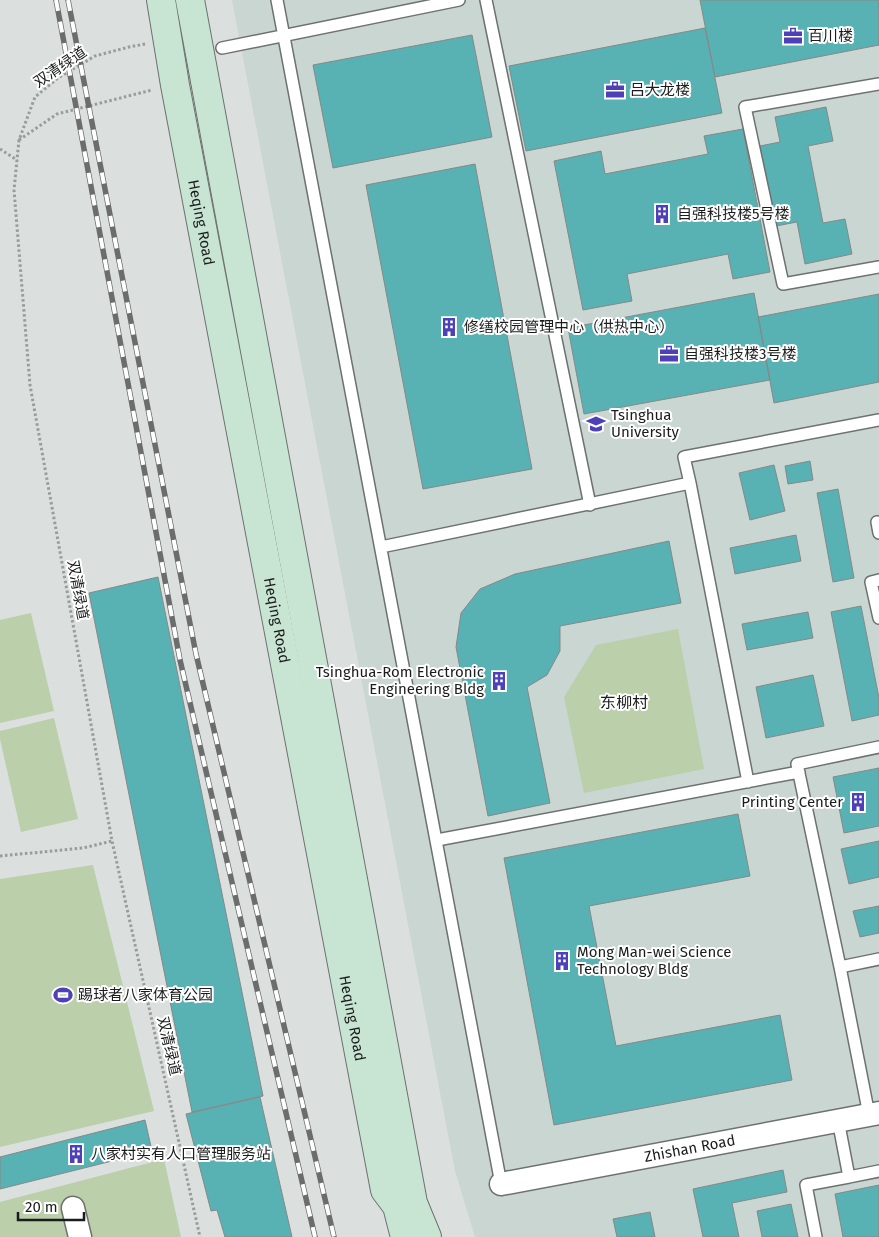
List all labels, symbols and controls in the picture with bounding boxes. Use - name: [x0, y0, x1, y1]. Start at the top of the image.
- office icon: 百川楼: [782, 25, 804, 47]
- place label: 百川楼: [808, 27, 853, 45]
- street label: 双清绿道: [30, 43, 90, 91]
- office icon: 吕大龙楼: [604, 79, 626, 101]
- place label: 吕大龙楼: [630, 81, 690, 99]
- street label: Heqing Road: [184, 178, 218, 267]
- building icon: 自强科技楼5号楼: [651, 203, 673, 225]
- place label: 自强科技楼5号楼: [677, 205, 790, 223]
- building icon: 修缮校园管理中心（供热中心）: [438, 316, 460, 338]
- place label: 修缮校园管理中心（供热中心）: [464, 318, 674, 336]
- office icon: 自强科技楼3号楼: [658, 343, 680, 365]
- place label: 自强科技楼3号楼: [684, 345, 797, 363]
- place label: Tsinghua University: [611, 406, 680, 441]
- school or university icon: Tsinghua University: [585, 413, 607, 435]
- street label: 双清绿道: [64, 559, 92, 621]
- street label: Heqing Road: [260, 576, 294, 665]
- place label: Tsinghua-Rom Electronic Engineering Bldg: [316, 663, 484, 698]
- building icon: Tsinghua-Rom Electronic Engineering Bldg: [488, 670, 510, 692]
- district label: 东柳村: [600, 693, 648, 712]
- building icon: Printing Center: [847, 791, 869, 813]
- place label: Printing Center: [741, 793, 843, 811]
- place label: Mong Man-wei Science Technology Bldg: [577, 943, 731, 978]
- building icon: Mong Man-wei Science Technology Bldg: [551, 950, 573, 972]
- street label: Heqing Road: [335, 974, 369, 1062]
- sports icon: 踢球者八家体育公园: [52, 984, 74, 1006]
- place label: 踢球者八家体育公园: [78, 986, 213, 1004]
- street label: 双清绿道: [153, 1015, 185, 1077]
- street label: Zhishan Road: [643, 1131, 737, 1166]
- building icon: 八家村实有人口管理服务站: [65, 1143, 87, 1165]
- place label: 八家村实有人口管理服务站: [91, 1145, 271, 1163]
- scale bar: [18, 1190, 84, 1222]
- text: 20 m: [25, 1198, 58, 1216]

